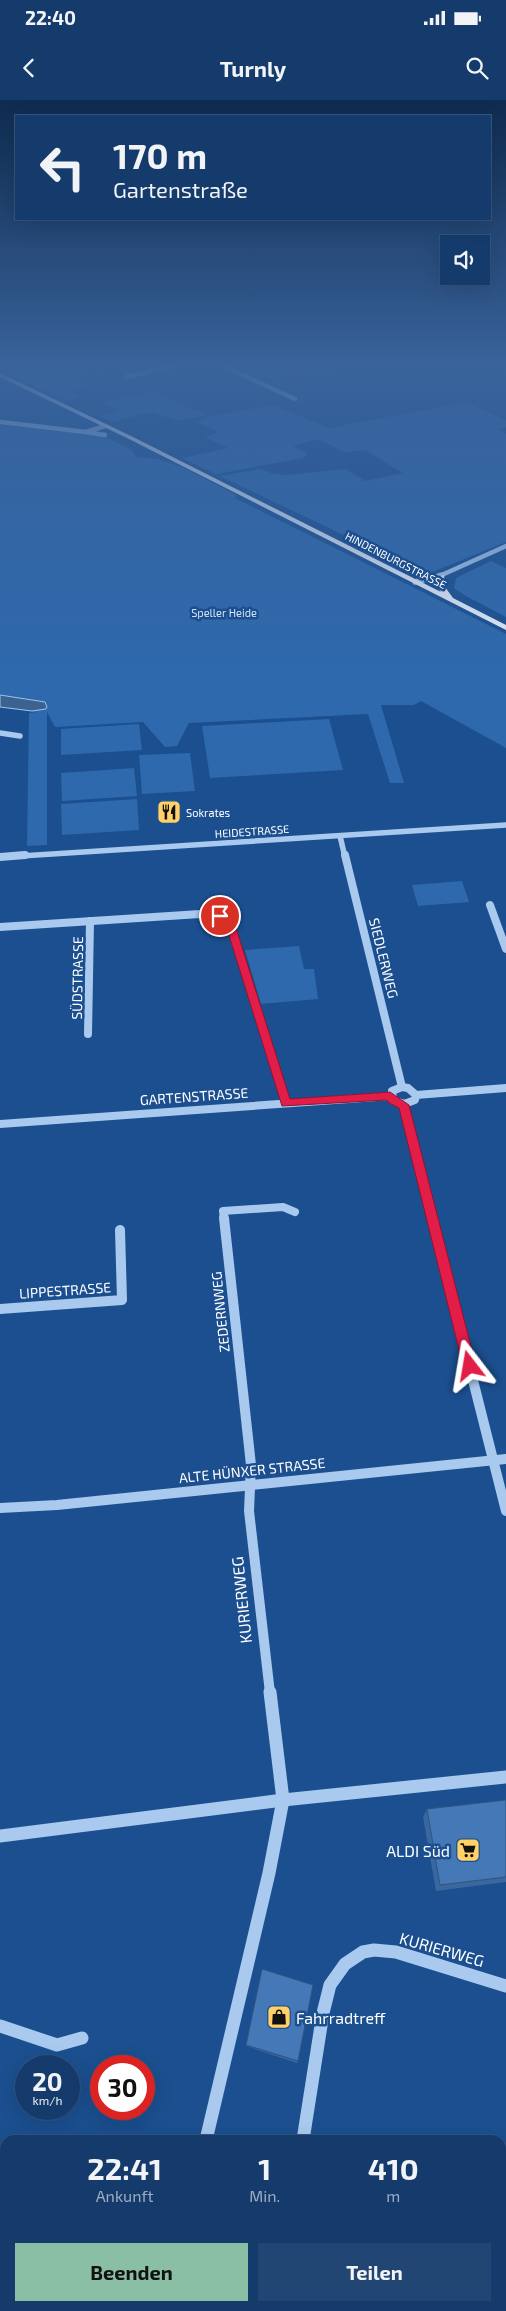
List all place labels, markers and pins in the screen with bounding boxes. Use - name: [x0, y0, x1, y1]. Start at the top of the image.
- restaurant icon: Sokrates: [156, 799, 182, 825]
- place label: Sokrates: [186, 806, 231, 819]
- pin: [199, 895, 241, 937]
- supermarket icon: ALDI Süd: [455, 1837, 481, 1863]
- place label: ALDI Süd: [386, 1841, 450, 1860]
- shop icon: Fahrradtreff: [266, 2004, 292, 2030]
- place label: Fahrradtreff: [296, 2008, 386, 2027]

